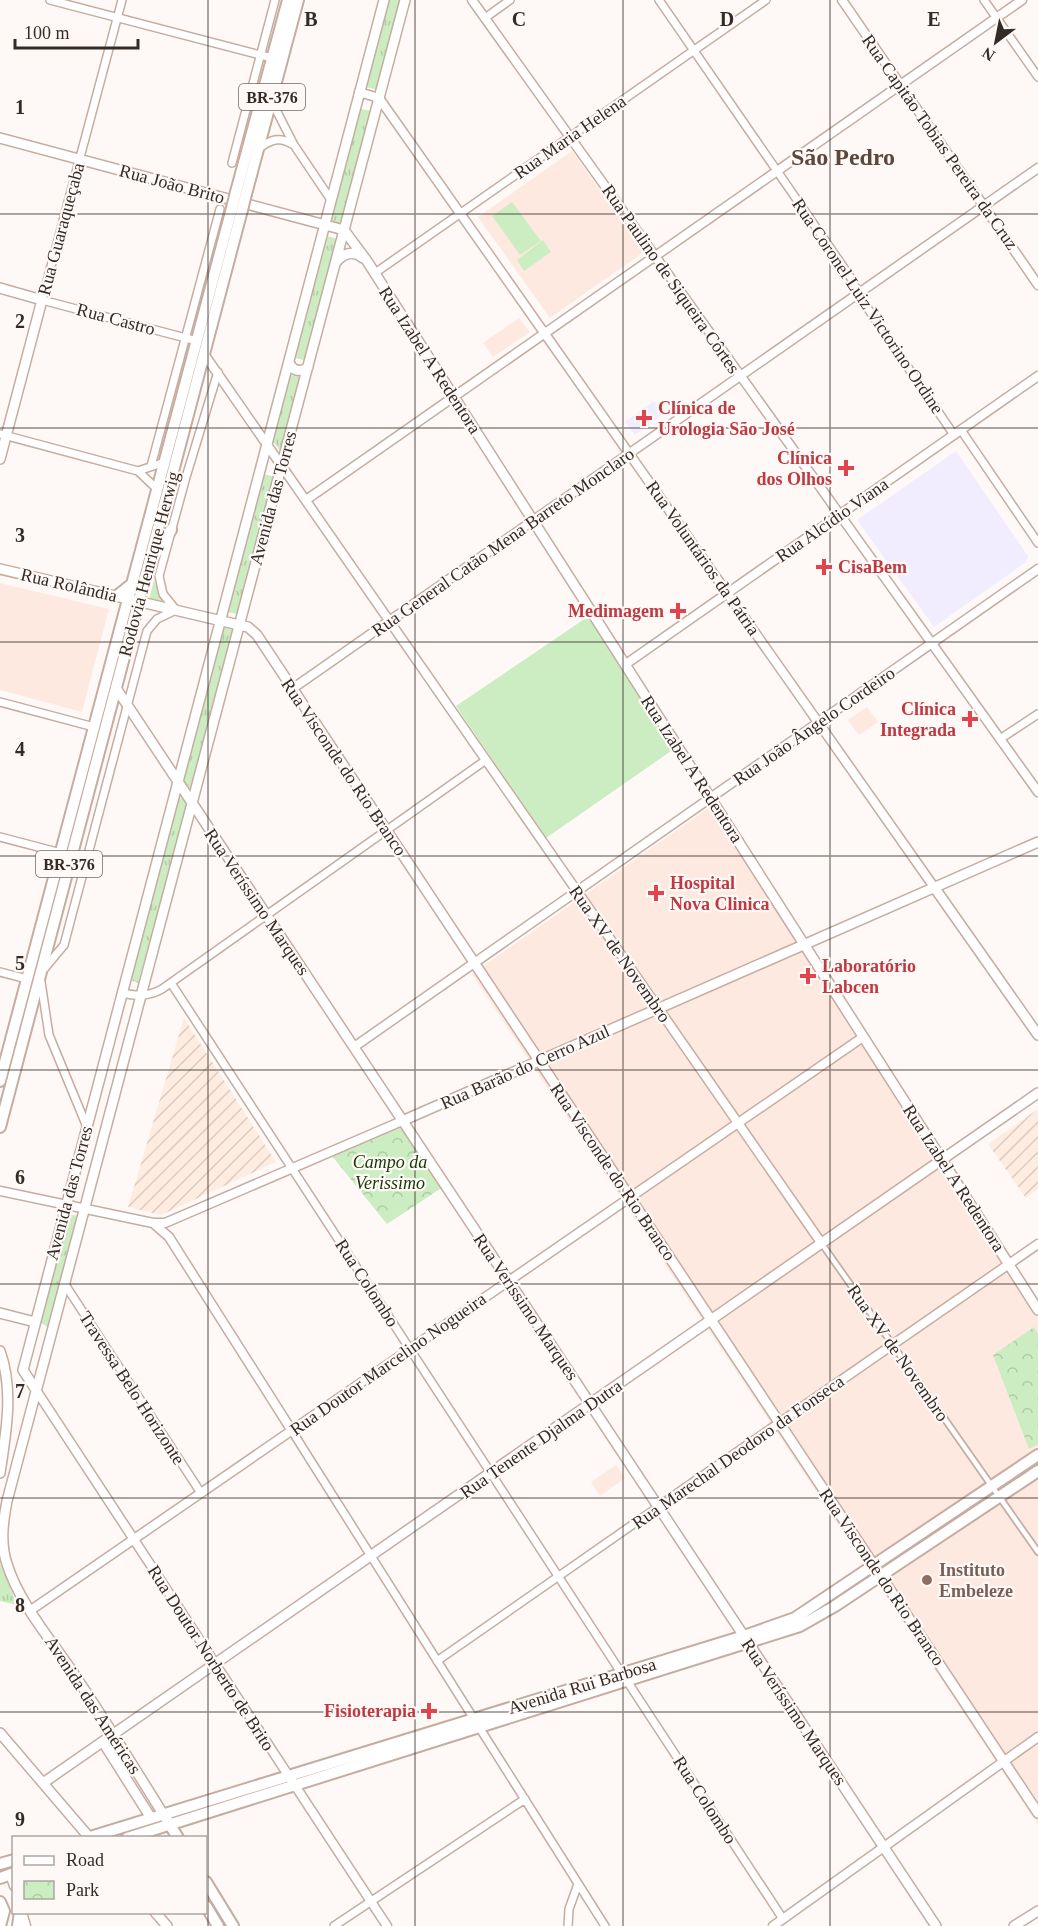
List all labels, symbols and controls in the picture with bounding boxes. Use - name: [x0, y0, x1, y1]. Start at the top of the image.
- text: B: [304, 8, 318, 30]
- text: C: [512, 8, 526, 30]
- text: D: [720, 8, 734, 30]
- text: E: [927, 8, 941, 30]
- scale bar: [15, 12, 138, 50]
- north arrow: [966, 12, 1026, 72]
- text: 100 m: [24, 23, 70, 43]
- street label: Rua Capitão Tobias Pereira da Cruz: [858, 31, 1022, 253]
- text: N: [979, 44, 998, 65]
- road number: BR-376: [239, 84, 305, 110]
- street label: Rua Maria Helena: [510, 91, 630, 183]
- text: 1: [15, 96, 25, 118]
- district label: São Pedro: [791, 144, 895, 170]
- street label: Rua João Brito: [117, 160, 227, 208]
- street label: Rua Guaraqueçaba: [34, 161, 88, 297]
- street label: Rua Paulino de Siqueira Côrtes: [598, 181, 744, 377]
- street label: Rua Coronel Luiz Victorino Ordine: [788, 194, 948, 418]
- street label: Rua Izabel A Redentora: [375, 283, 485, 437]
- street label: Rua Castro: [75, 299, 157, 339]
- text: 2: [15, 310, 25, 332]
- place label: Clínica de Urologia São José: [658, 398, 795, 439]
- marker: Clínica de Urologia São José: [635, 409, 653, 427]
- street label: Avenida das Torres: [245, 429, 301, 567]
- street label: Rua General Catão Mena Barreto Monclaro: [368, 443, 638, 641]
- place label: Clínica dos Olhos: [756, 448, 832, 489]
- marker: Clínica dos Olhos: [837, 459, 855, 477]
- street label: Rodovia Henrique Herwig: [115, 469, 183, 659]
- street label: Rua Alcídio Viana: [772, 474, 892, 566]
- street label: Rua Voluntários da Pátria: [642, 477, 764, 639]
- text: 3: [15, 524, 25, 546]
- place label: CisaBem: [838, 557, 907, 577]
- marker: CisaBem: [815, 558, 833, 576]
- street label: Rua Rolândia: [19, 564, 119, 606]
- place label: Medimagem: [568, 601, 664, 621]
- marker: Medimagem: [669, 602, 687, 620]
- street label: Rua João Ângelo Cordeiro: [729, 662, 899, 789]
- street label: Rua Visconde do Rio Branco: [277, 675, 411, 859]
- street label: Rua Izabel A Redentora: [637, 692, 747, 846]
- place label: Clínica Integrada: [880, 699, 956, 740]
- marker: Clínica Integrada: [961, 710, 979, 728]
- text: 4: [15, 738, 25, 760]
- street label: Rua Veríssimo Marques: [200, 825, 314, 979]
- road number: BR-376: [36, 851, 102, 877]
- place label: Hospital Nova Clinica: [670, 873, 770, 914]
- street label: Rua XV de Novembro: [565, 882, 675, 1026]
- marker: Hospital Nova Clinica: [647, 884, 665, 902]
- text: 5: [15, 952, 25, 974]
- place label: Laboratório Labcen: [822, 956, 916, 997]
- marker: Laboratório Labcen: [799, 967, 817, 985]
- street label: Rua Barão do Cerro Azul: [437, 1021, 613, 1113]
- street label: Rua Visconde do Rio Branco: [546, 1080, 680, 1264]
- street label: Rua Izabel A Redentora: [899, 1101, 1009, 1255]
- street label: Avenida das Torres: [41, 1124, 97, 1262]
- park label: Campo da Verissimo: [353, 1152, 427, 1193]
- text: 6: [15, 1166, 25, 1188]
- street label: Rua Veríssimo Marques: [469, 1230, 583, 1384]
- street label: Rua Colombo: [331, 1235, 403, 1331]
- street label: Rua XV de Novembro: [843, 1281, 953, 1425]
- street label: Rua Doutor Marcelino Nogueira: [286, 1289, 490, 1439]
- street label: Travessa Belo Horizonte: [75, 1308, 189, 1468]
- street label: Rua Marechal Deodoro da Fonseca: [628, 1371, 848, 1533]
- street label: Rua Tenente Djalma Dutra: [456, 1375, 626, 1502]
- text: 7: [15, 1380, 25, 1402]
- street label: Rua Visconde do Rio Branco: [815, 1485, 949, 1669]
- place label: Instituto Embeleze: [939, 1560, 1013, 1601]
- street label: Rua Doutor Norberto de Brito: [144, 1562, 278, 1754]
- marker: Instituto Embeleze: [920, 1573, 934, 1587]
- text: 8: [15, 1594, 25, 1616]
- street label: Avenida das Américas: [41, 1632, 145, 1778]
- street label: Rua Veríssimo Marques: [737, 1635, 851, 1789]
- street label: Avenida Rui Barbosa: [506, 1654, 658, 1718]
- place label: Fisioterapia: [324, 1701, 416, 1721]
- marker: Fisioterapia: [420, 1702, 438, 1720]
- street label: Rua Colombo: [669, 1752, 741, 1848]
- text: 9: [15, 1808, 25, 1830]
- legend: [12, 1836, 207, 1914]
- text: Road: [66, 1850, 104, 1870]
- text: Park: [66, 1880, 99, 1900]

